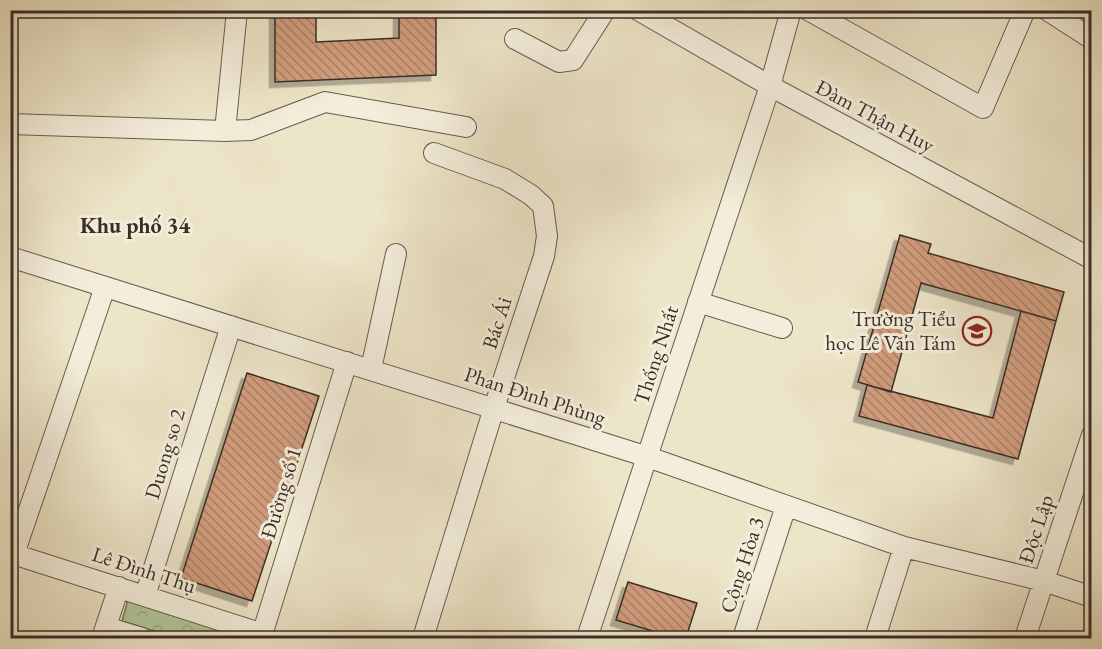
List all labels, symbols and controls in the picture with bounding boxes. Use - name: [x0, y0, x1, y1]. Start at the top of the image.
- street label: Đàm Thận Huy: [811, 73, 940, 159]
- district label: Khu phố 34: [80, 211, 190, 240]
- street label: Bác Ái: [475, 293, 518, 352]
- street label: Thống Nhất: [627, 302, 684, 408]
- place label: Trường Tiểu học Lê Văn Tám: [825, 305, 956, 356]
- school or university icon: Trường Tiểu học Lê Văn Tám: [961, 315, 993, 347]
- street label: Phan Đình Phùng: [461, 360, 610, 431]
- street label: Duong so 2: [138, 405, 191, 502]
- street label: Đường số 1: [254, 444, 307, 542]
- street label: Độc Lập: [1012, 491, 1059, 567]
- street label: Cộng Hòa 3: [713, 513, 770, 616]
- street label: Lê Đình Thụ: [89, 540, 200, 599]

